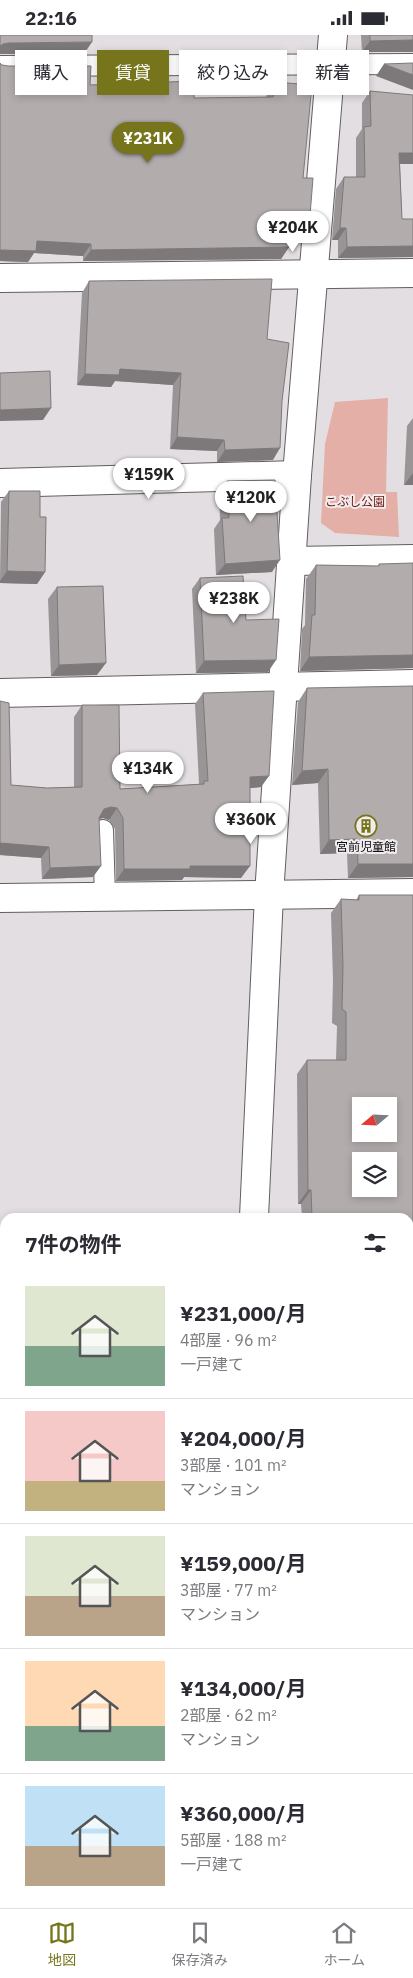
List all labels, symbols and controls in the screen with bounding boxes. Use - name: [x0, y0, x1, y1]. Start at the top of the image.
- text: 22:16: [25, 6, 77, 30]
- chip: 購入: [15, 50, 87, 95]
- chip: 賃貸: [97, 50, 169, 95]
- chip: 絞り込み: [179, 50, 287, 95]
- chip: 新着: [297, 50, 369, 95]
- pin: ¥231K: [113, 121, 183, 164]
- text: ¥231K: [123, 128, 173, 148]
- pin: ¥204K: [258, 211, 328, 253]
- text: ¥204K: [268, 217, 318, 237]
- pin: ¥159K: [114, 457, 184, 500]
- text: ¥159K: [124, 464, 174, 484]
- pin: ¥120K: [216, 481, 286, 523]
- text: ¥120K: [226, 487, 276, 507]
- park label: こぶし公園: [325, 494, 385, 509]
- pin: ¥238K: [199, 581, 269, 624]
- text: ¥238K: [209, 588, 259, 608]
- pin: ¥134K: [113, 751, 183, 794]
- text: ¥134K: [123, 758, 173, 778]
- pin: ¥360K: [216, 803, 286, 845]
- text: ¥360K: [226, 809, 276, 829]
- building icon: 宮前児童館: [354, 814, 378, 838]
- place label: 宮前児童館: [336, 839, 396, 854]
- north arrow: [352, 1097, 398, 1143]
- map controls: [352, 1097, 397, 1197]
- button: layers: [352, 1152, 397, 1197]
- icon: filters: [361, 1229, 389, 1257]
- text: 7件の物件: [25, 1230, 122, 1258]
- text: ¥231,000/月: [180, 1299, 306, 1327]
- icon: home: [65, 1306, 125, 1366]
- text: 4部屋 · 96 m²: [180, 1330, 277, 1350]
- text: 一戸建て: [180, 1354, 244, 1374]
- text: ¥204,000/月: [180, 1424, 306, 1452]
- icon: home: [65, 1431, 125, 1491]
- text: 3部屋 · 101 m²: [180, 1455, 286, 1475]
- text: マンション: [180, 1479, 260, 1499]
- text: ¥159,000/月: [180, 1549, 306, 1577]
- icon: home: [65, 1556, 125, 1616]
- text: 3部屋 · 77 m²: [180, 1580, 277, 1600]
- text: マンション: [180, 1604, 260, 1624]
- text: ¥134,000/月: [180, 1674, 306, 1702]
- icon: home: [65, 1681, 125, 1741]
- text: 2部屋 · 62 m²: [180, 1705, 277, 1725]
- text: マンション: [180, 1729, 260, 1749]
- text: ¥360,000/月: [180, 1799, 306, 1827]
- icon: home: [65, 1806, 125, 1866]
- text: 5部屋 · 188 m²: [180, 1830, 286, 1850]
- text: 一戸建て: [180, 1854, 244, 1874]
- tab: 地図: [48, 1919, 76, 1969]
- tab: 保存済み: [172, 1919, 228, 1969]
- tab: ホーム: [323, 1919, 365, 1969]

